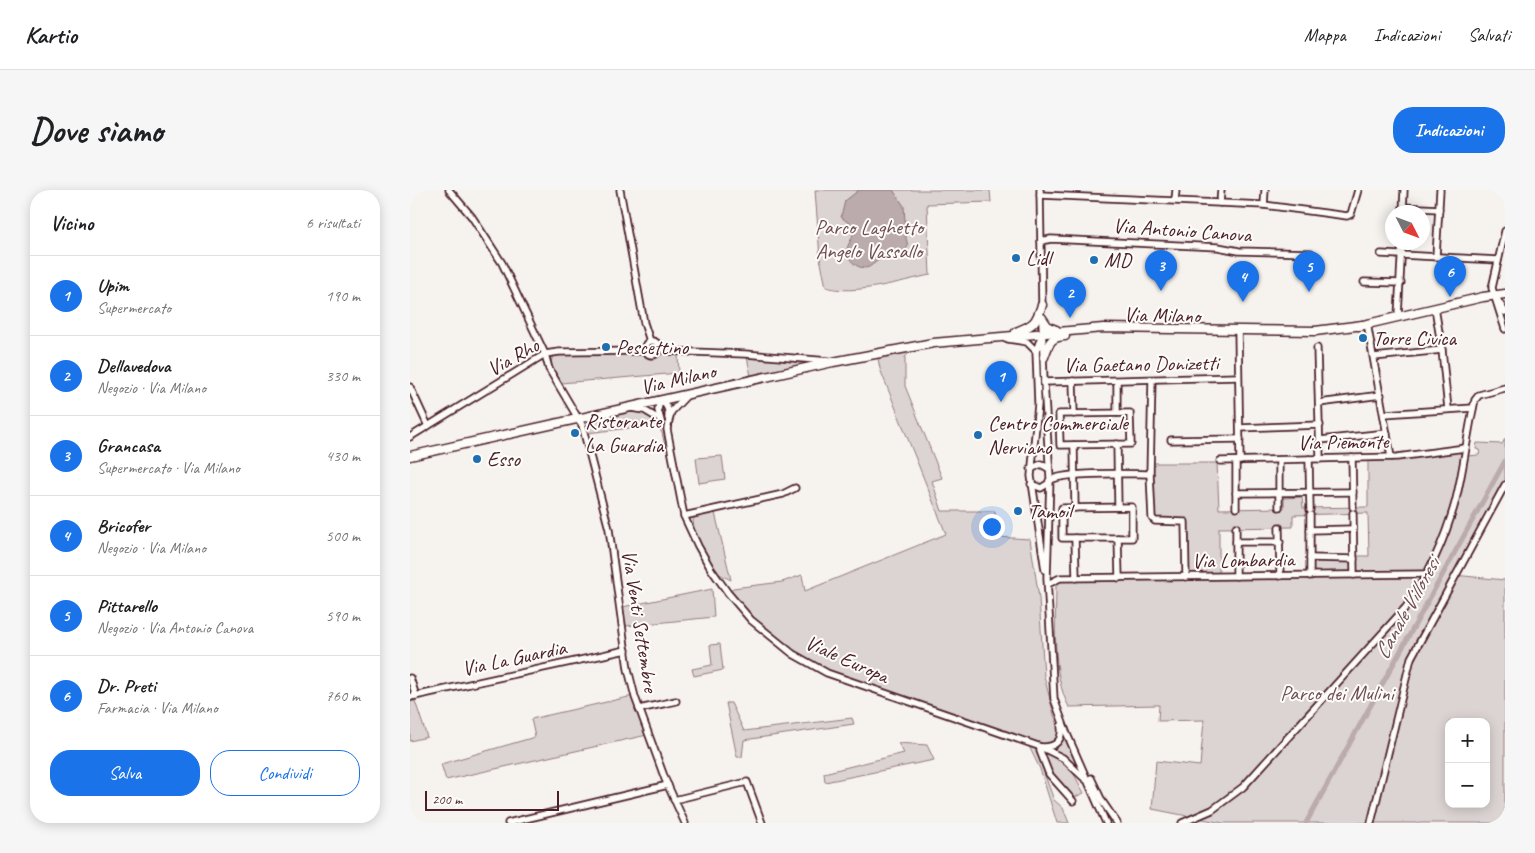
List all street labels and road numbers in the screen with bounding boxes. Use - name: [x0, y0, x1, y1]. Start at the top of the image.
- street label: Via Antonio Canova: [1112, 212, 1254, 248]
- street label: Via Milano: [1124, 301, 1203, 329]
- street label: Via Rho: [482, 331, 545, 382]
- street label: Via Gaetano Donizetti: [1063, 350, 1222, 378]
- street label: Via Milano: [638, 357, 721, 400]
- street label: Via Piemonte: [1297, 428, 1390, 456]
- street label: Via Lombardia: [1192, 546, 1297, 574]
- street label: Via Venti Settembre: [616, 548, 664, 696]
- street label: Viale Europa: [801, 629, 895, 690]
- street label: Via La Guardia: [459, 634, 570, 682]

